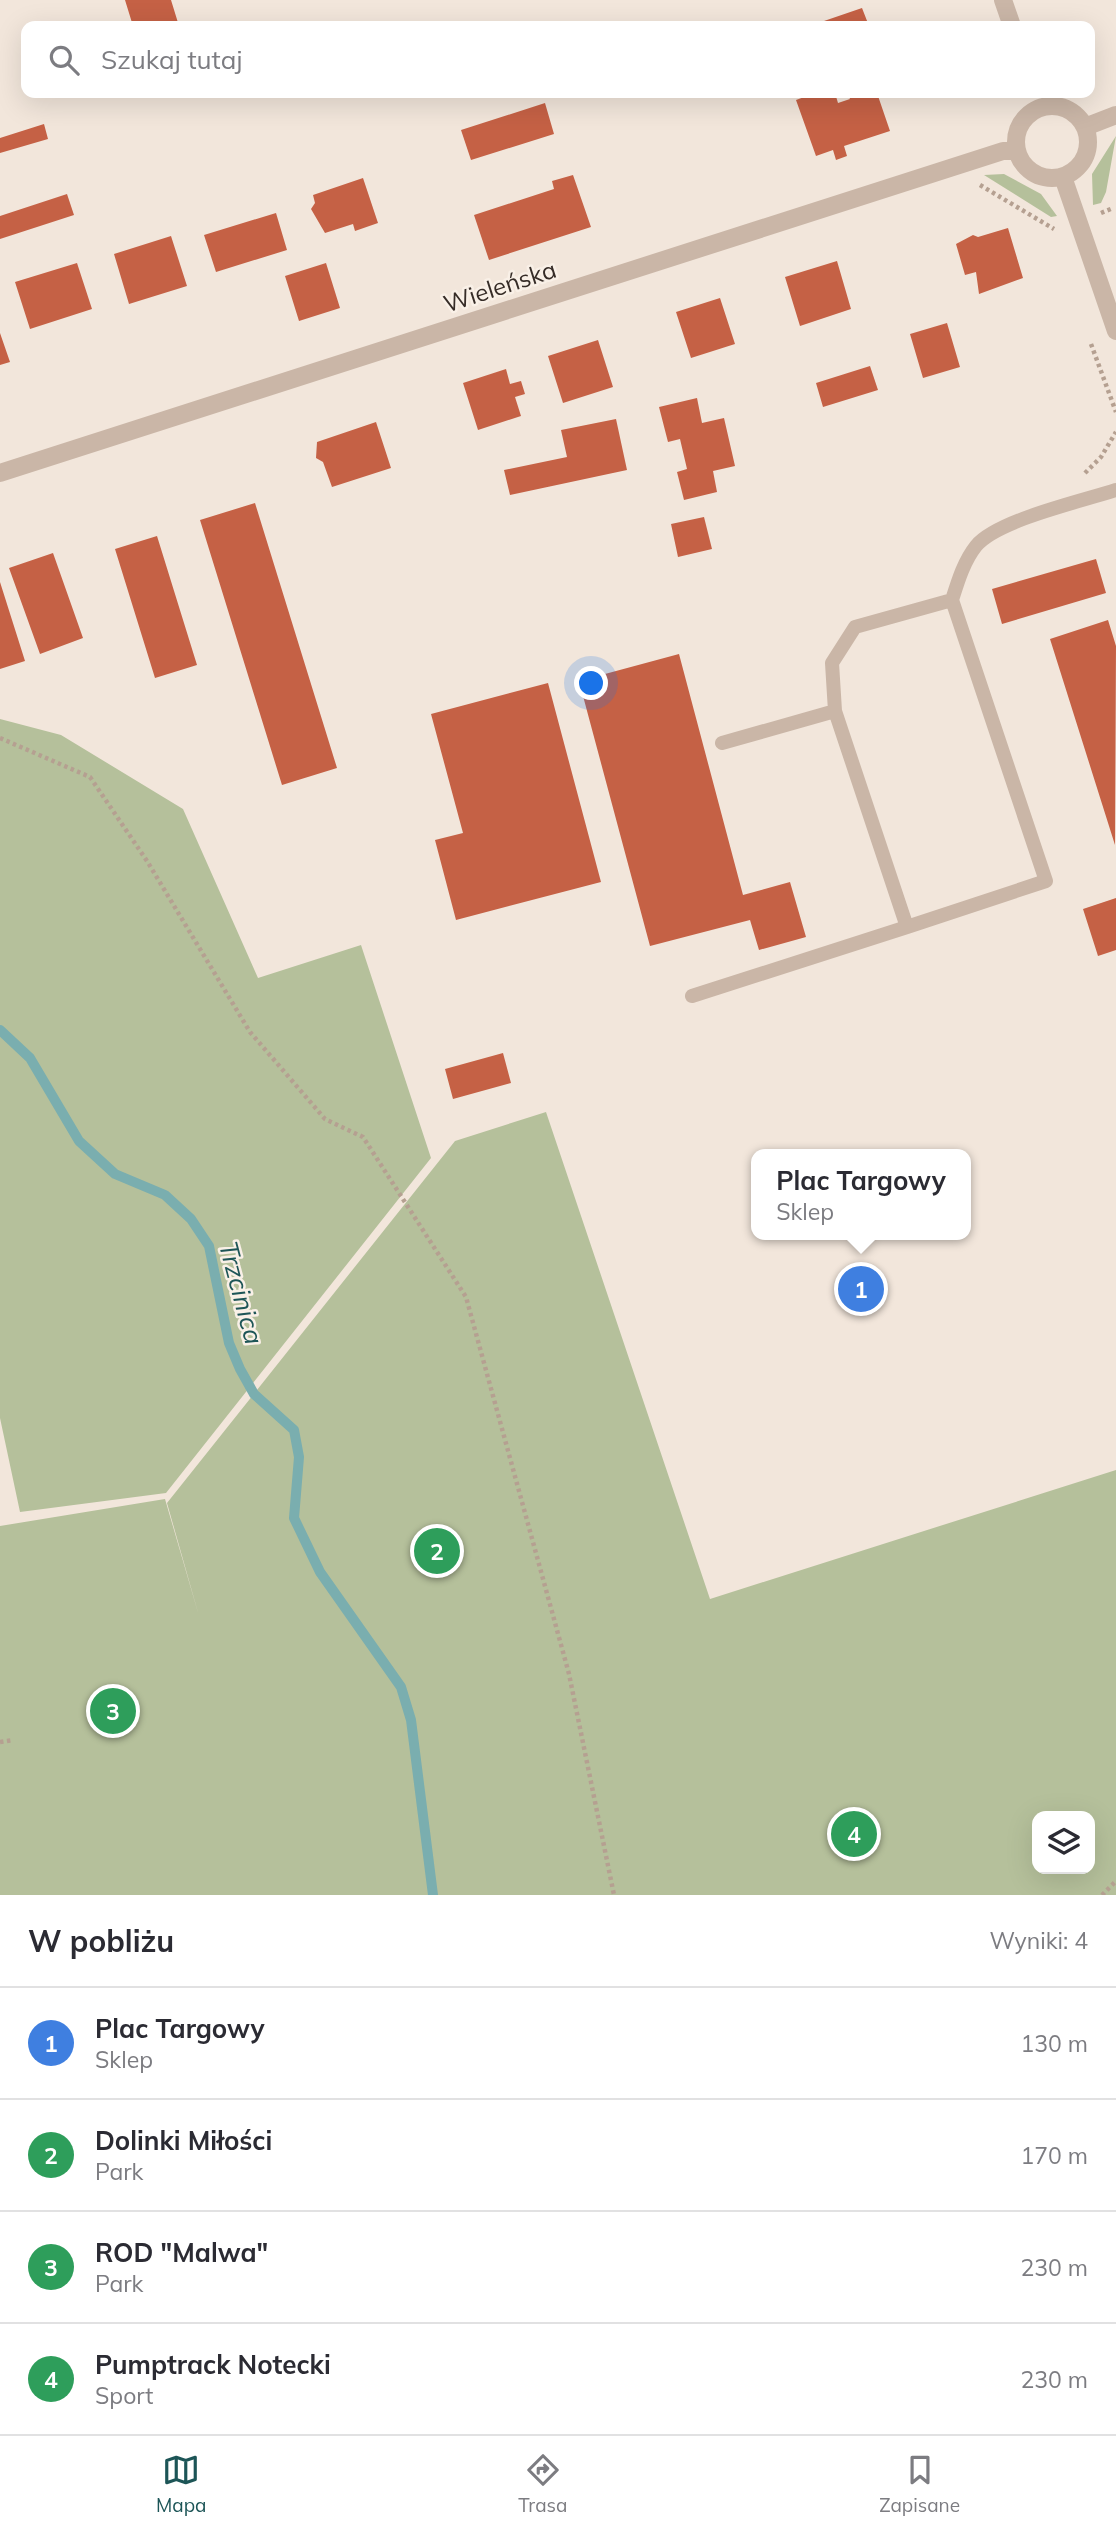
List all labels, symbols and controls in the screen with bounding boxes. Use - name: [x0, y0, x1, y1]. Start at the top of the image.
- search box: [21, 21, 1095, 98]
- icon: search: [45, 41, 83, 79]
- text: Szukaj tutaj: [101, 43, 243, 76]
- street label: Wieleńska: [439, 254, 560, 318]
- your location: [574, 666, 608, 700]
- popup: [751, 1149, 971, 1240]
- text: Plac Targowy: [776, 1164, 946, 1197]
- text: Sklep: [776, 1197, 834, 1226]
- water label: Trzcinica: [212, 1238, 271, 1348]
- pin: 1: [838, 1263, 884, 1315]
- pin: 2: [414, 1525, 460, 1577]
- pin: 3: [90, 1685, 136, 1737]
- pin: 4: [831, 1808, 877, 1860]
- map controls: [1032, 1811, 1095, 1874]
- button: layers: [1032, 1811, 1095, 1874]
- text: W pobliżu: [28, 1922, 174, 1960]
- text: Wyniki: 4: [990, 1926, 1088, 1955]
- text: Plac Targowy: [95, 2012, 265, 2045]
- text: 1: [44, 2029, 58, 2058]
- text: 130 m: [1020, 2029, 1088, 2058]
- text: Sklep: [95, 2045, 153, 2074]
- text: Dolinki Miłości: [95, 2124, 272, 2157]
- text: 2: [44, 2141, 58, 2170]
- text: 170 m: [1020, 2141, 1088, 2170]
- text: Park: [95, 2157, 143, 2186]
- text: ROD "Malwa": [95, 2236, 268, 2269]
- text: 3: [44, 2253, 58, 2282]
- text: 230 m: [1020, 2253, 1088, 2282]
- text: Park: [95, 2269, 143, 2298]
- text: Pumptrack Notecki: [95, 2348, 331, 2381]
- text: 4: [44, 2365, 58, 2394]
- text: 230 m: [1020, 2365, 1088, 2394]
- text: Sport: [95, 2381, 153, 2410]
- tab: Mapa: [156, 2451, 206, 2517]
- tab: Trasa: [518, 2451, 567, 2517]
- tab: Zapisane: [879, 2451, 960, 2517]

